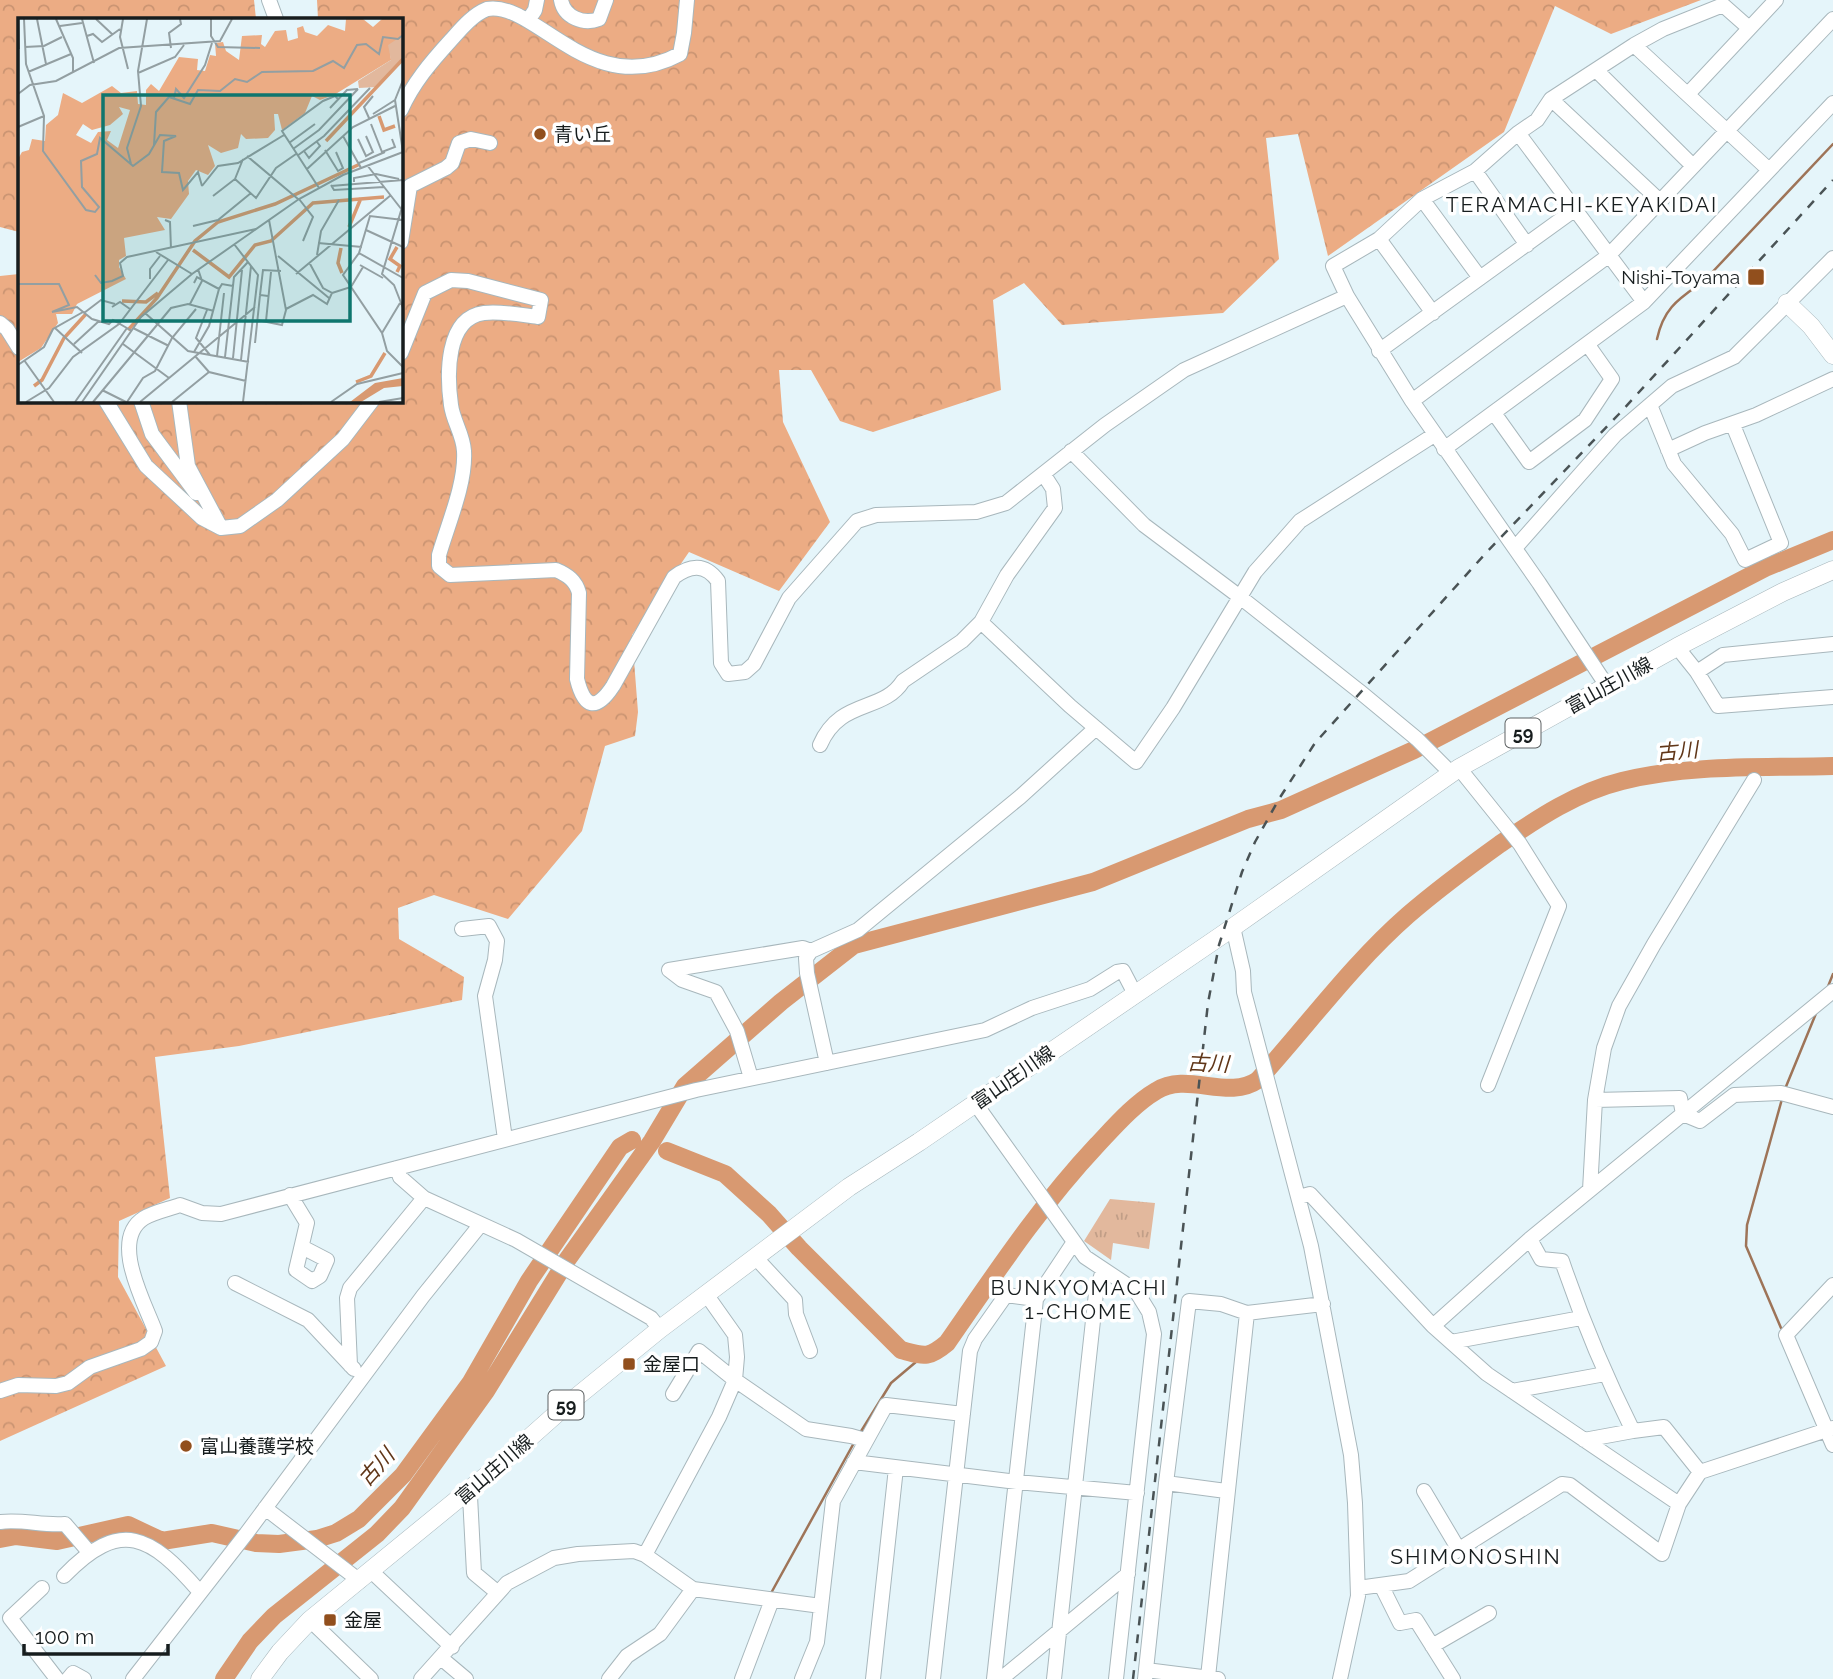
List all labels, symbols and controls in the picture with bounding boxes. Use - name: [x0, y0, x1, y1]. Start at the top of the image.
- inset map: [18, 18, 402, 402]
- place label: 青い丘: [554, 123, 611, 145]
- marker: 青い丘: [532, 126, 548, 142]
- district label: TERAMACHI-KEYAKIDAI: [1446, 192, 1718, 217]
- place label: Nishi-Toyama: [1621, 266, 1740, 288]
- marker: Nishi-Toyama: [1746, 267, 1766, 287]
- street label: 富山庄川線: [1562, 652, 1656, 718]
- road number: 59: [1506, 718, 1540, 748]
- water label: 古川: [1655, 737, 1701, 765]
- street label: 富山庄川線: [968, 1041, 1058, 1113]
- water label: 古川: [1186, 1049, 1232, 1077]
- district label: BUNKYOMACHI 1-CHOME: [990, 1275, 1168, 1324]
- place label: 金屋口: [643, 1353, 700, 1375]
- marker: 金屋口: [621, 1356, 637, 1372]
- road number: 59: [548, 1390, 584, 1420]
- street label: 富山庄川線: [451, 1430, 537, 1508]
- place label: 富山養護学校: [200, 1435, 314, 1457]
- marker: 富山養護学校: [178, 1438, 194, 1454]
- water label: 古川: [353, 1442, 401, 1491]
- district label: SHIMONOSHIN: [1390, 1544, 1562, 1569]
- place label: 金屋: [344, 1609, 382, 1631]
- scale bar: [24, 1612, 168, 1656]
- marker: 金屋: [322, 1612, 338, 1628]
- text: 100 m: [35, 1624, 94, 1649]

